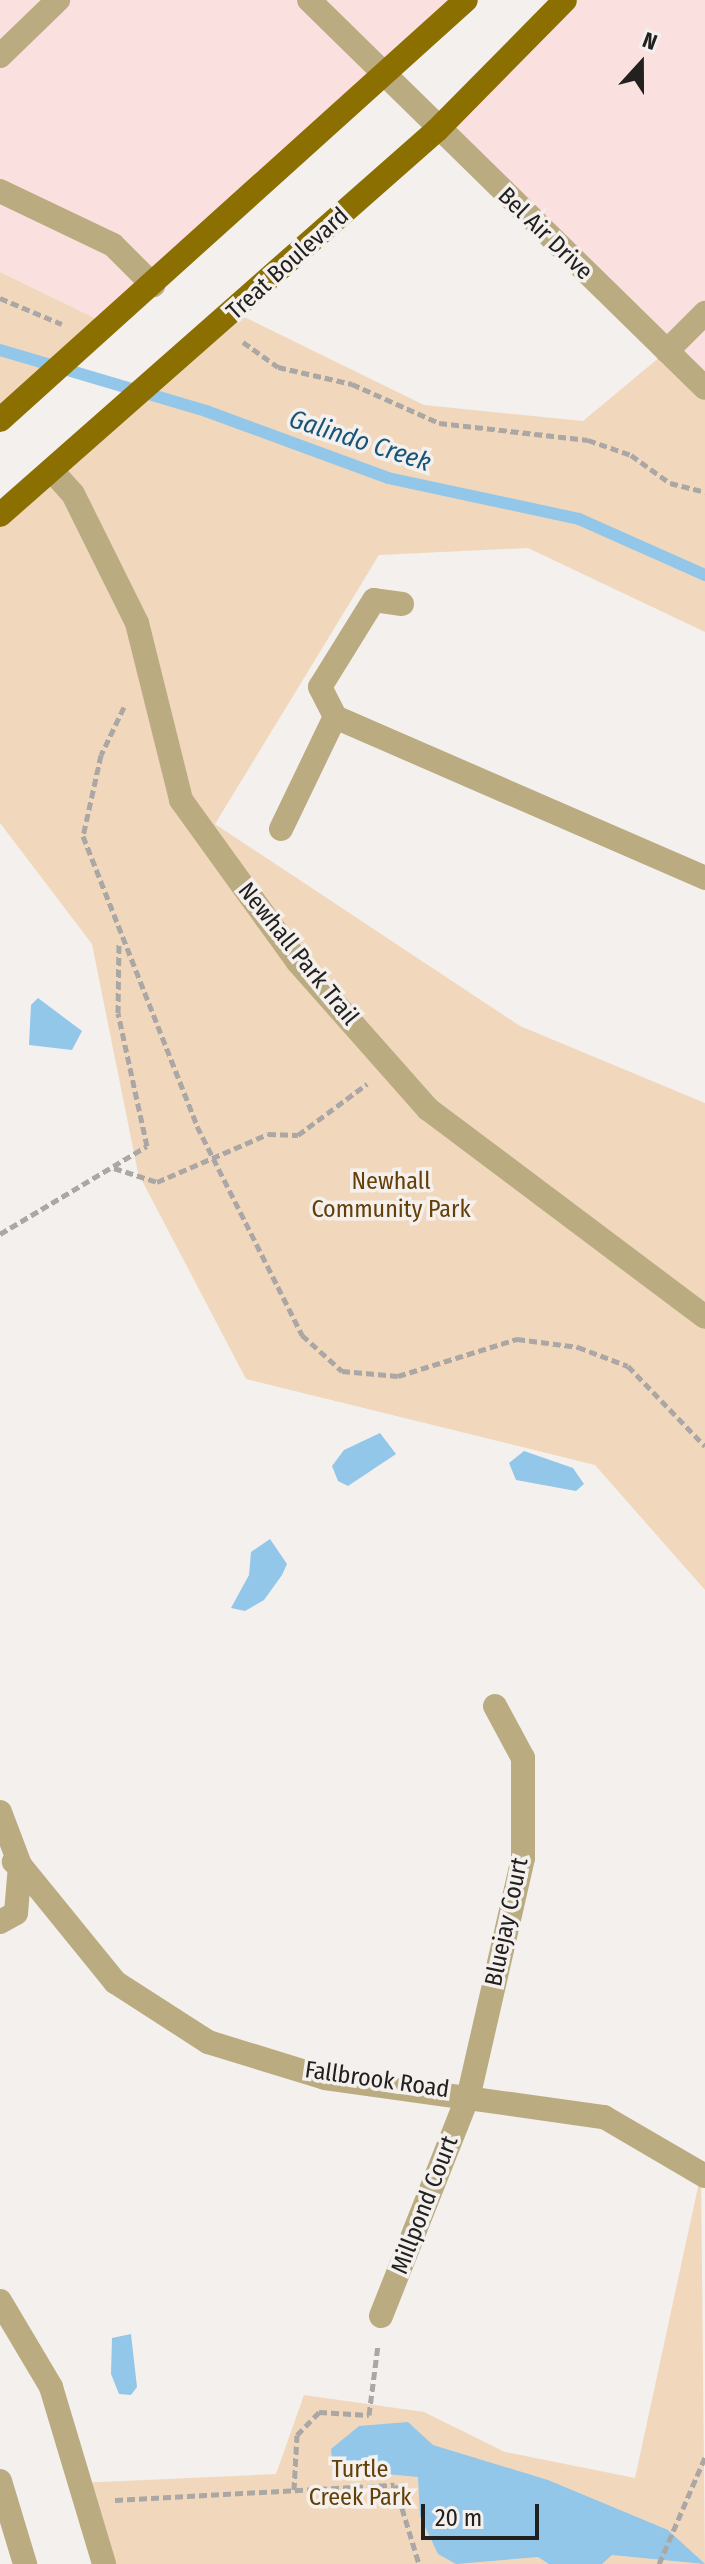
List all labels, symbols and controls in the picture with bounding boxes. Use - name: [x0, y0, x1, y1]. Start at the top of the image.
- north arrow: [601, 24, 681, 104]
- text: N: [639, 26, 661, 56]
- street label: Bel Air Drive: [492, 182, 598, 286]
- street label: Treat Boulevard: [221, 202, 355, 326]
- water label: Galindo Creek: [285, 403, 435, 479]
- street label: Newhall Park Trail: [232, 877, 364, 1031]
- park label: Newhall Community Park: [311, 1168, 471, 1224]
- street label: Bluejay Court: [479, 1855, 535, 1989]
- street label: Fallbrook Road: [303, 2056, 451, 2104]
- street label: Millpond Court: [385, 2132, 465, 2278]
- park label: Turtle Creek Park: [309, 2456, 411, 2512]
- scale bar: [425, 2488, 543, 2538]
- text: 20 m: [435, 2504, 482, 2532]

